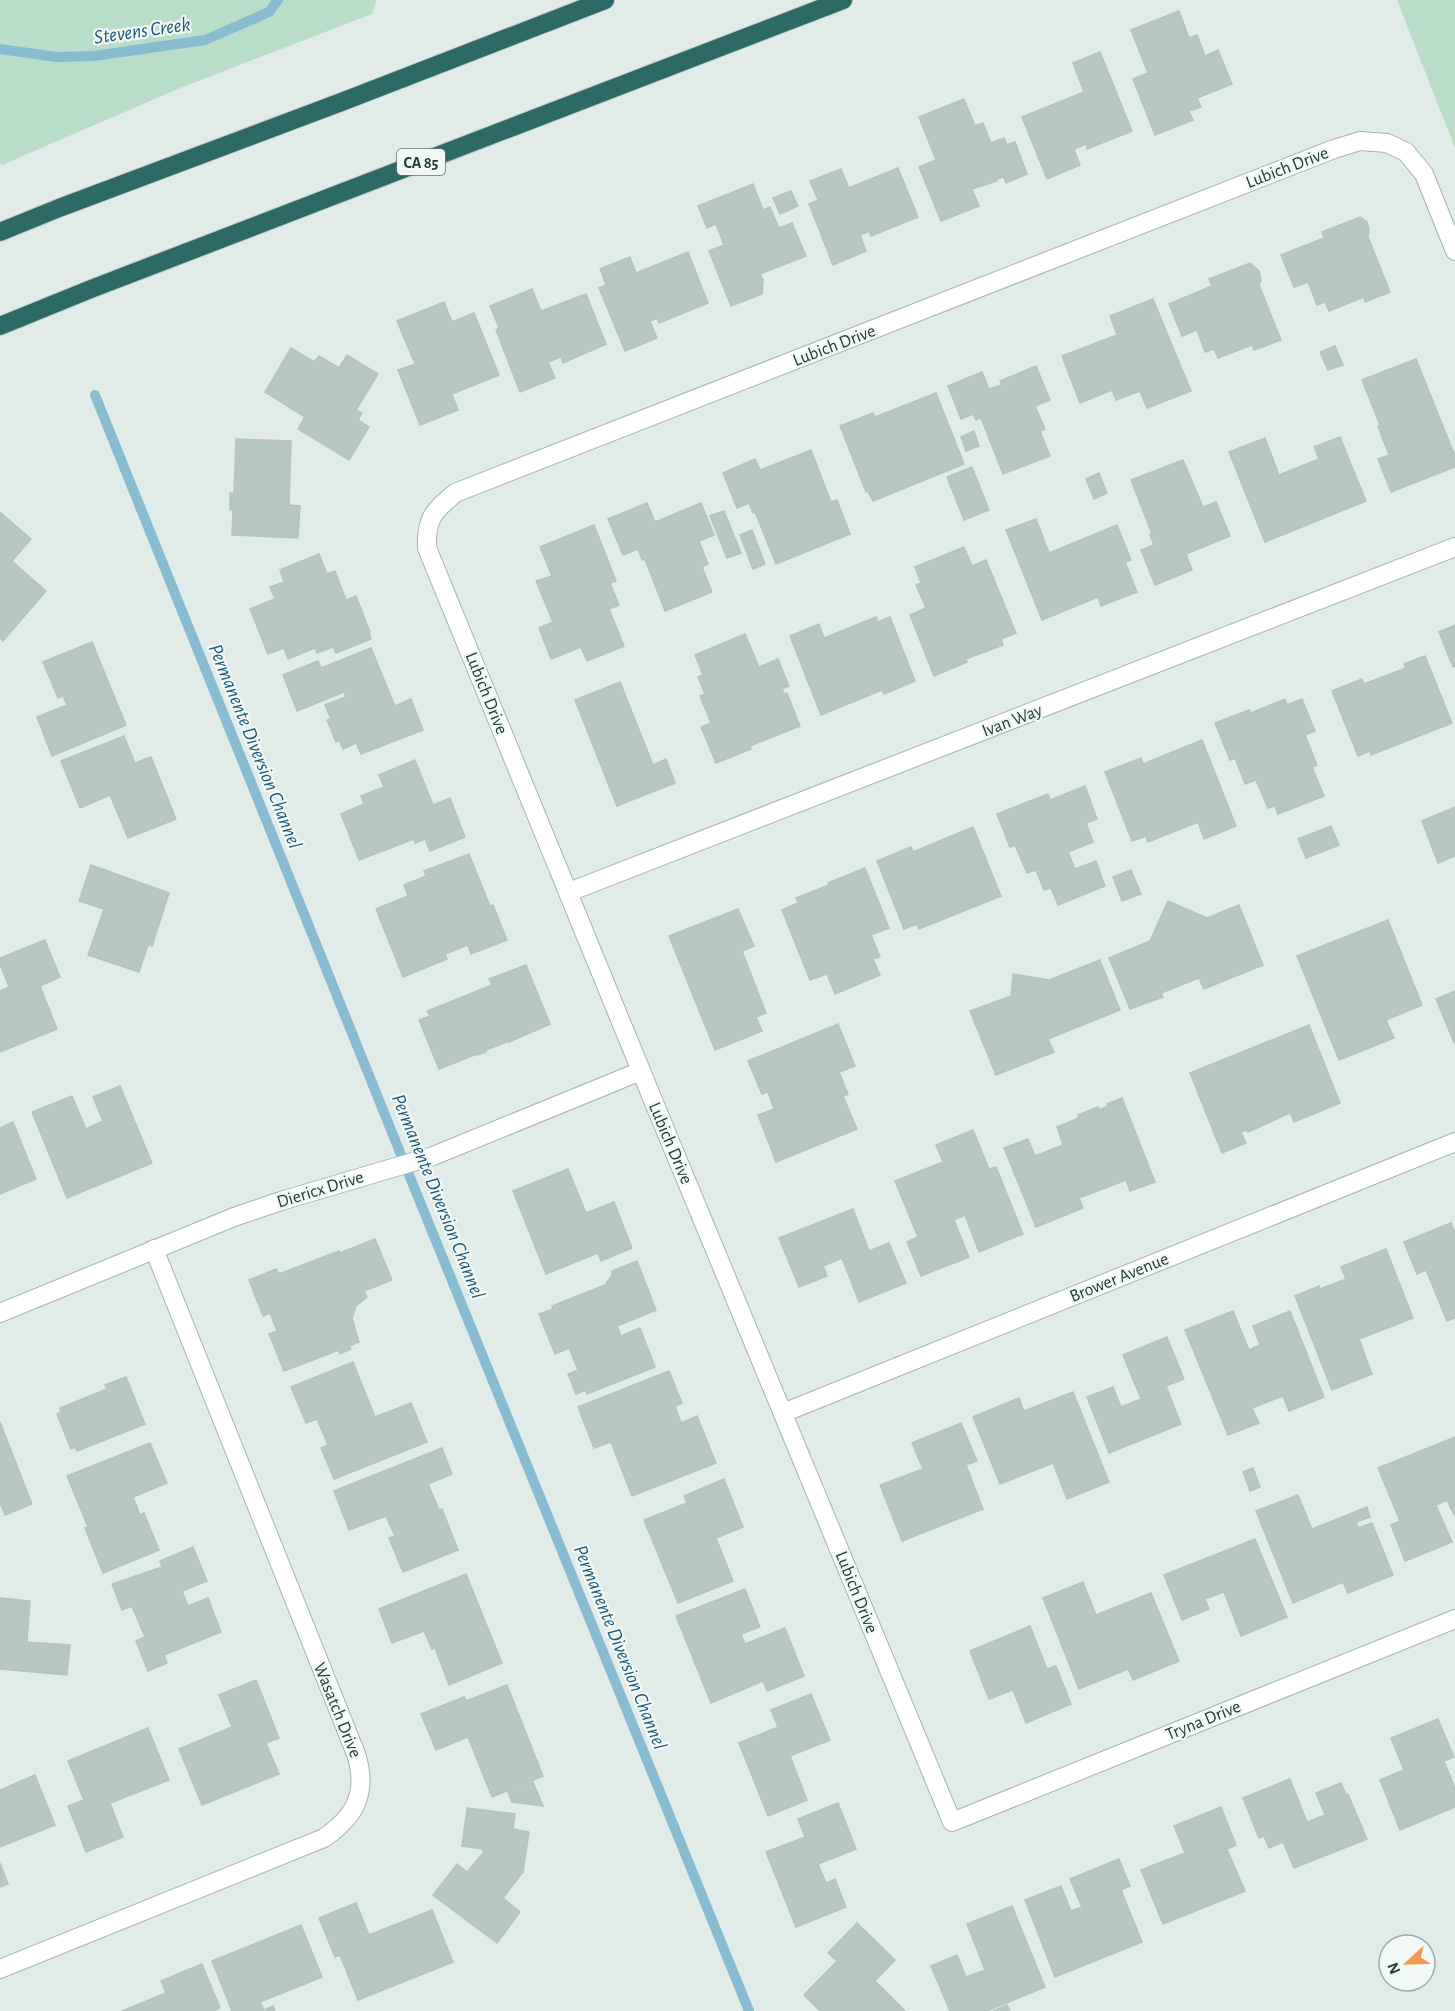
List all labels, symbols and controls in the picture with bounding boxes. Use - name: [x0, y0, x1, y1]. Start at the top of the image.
- water label: Stevens Creek: [93, 14, 192, 48]
- street label: Lubich Drive: [1244, 144, 1331, 192]
- road number: CA 85: [397, 149, 445, 175]
- street label: Lubich Drive: [791, 322, 878, 370]
- water label: Permanente Diversion Channel: [205, 641, 305, 852]
- street label: Lubich Drive: [461, 650, 511, 737]
- street label: Ivan Way: [980, 701, 1045, 741]
- water label: Permanente Diversion Channel: [388, 1091, 488, 1302]
- street label: Lubich Drive: [645, 1100, 695, 1187]
- street label: Diericx Drive: [275, 1168, 366, 1212]
- street label: Brower Avenue: [1067, 1250, 1172, 1306]
- water label: Permanente Diversion Channel: [570, 1542, 670, 1753]
- street label: Lubich Drive: [831, 1549, 881, 1636]
- street label: Wasatch Drive: [310, 1660, 364, 1760]
- street label: Tryna Drive: [1163, 1698, 1244, 1744]
- north arrow: [1377, 1933, 1437, 1993]
- text: N: [1385, 1960, 1404, 1976]

